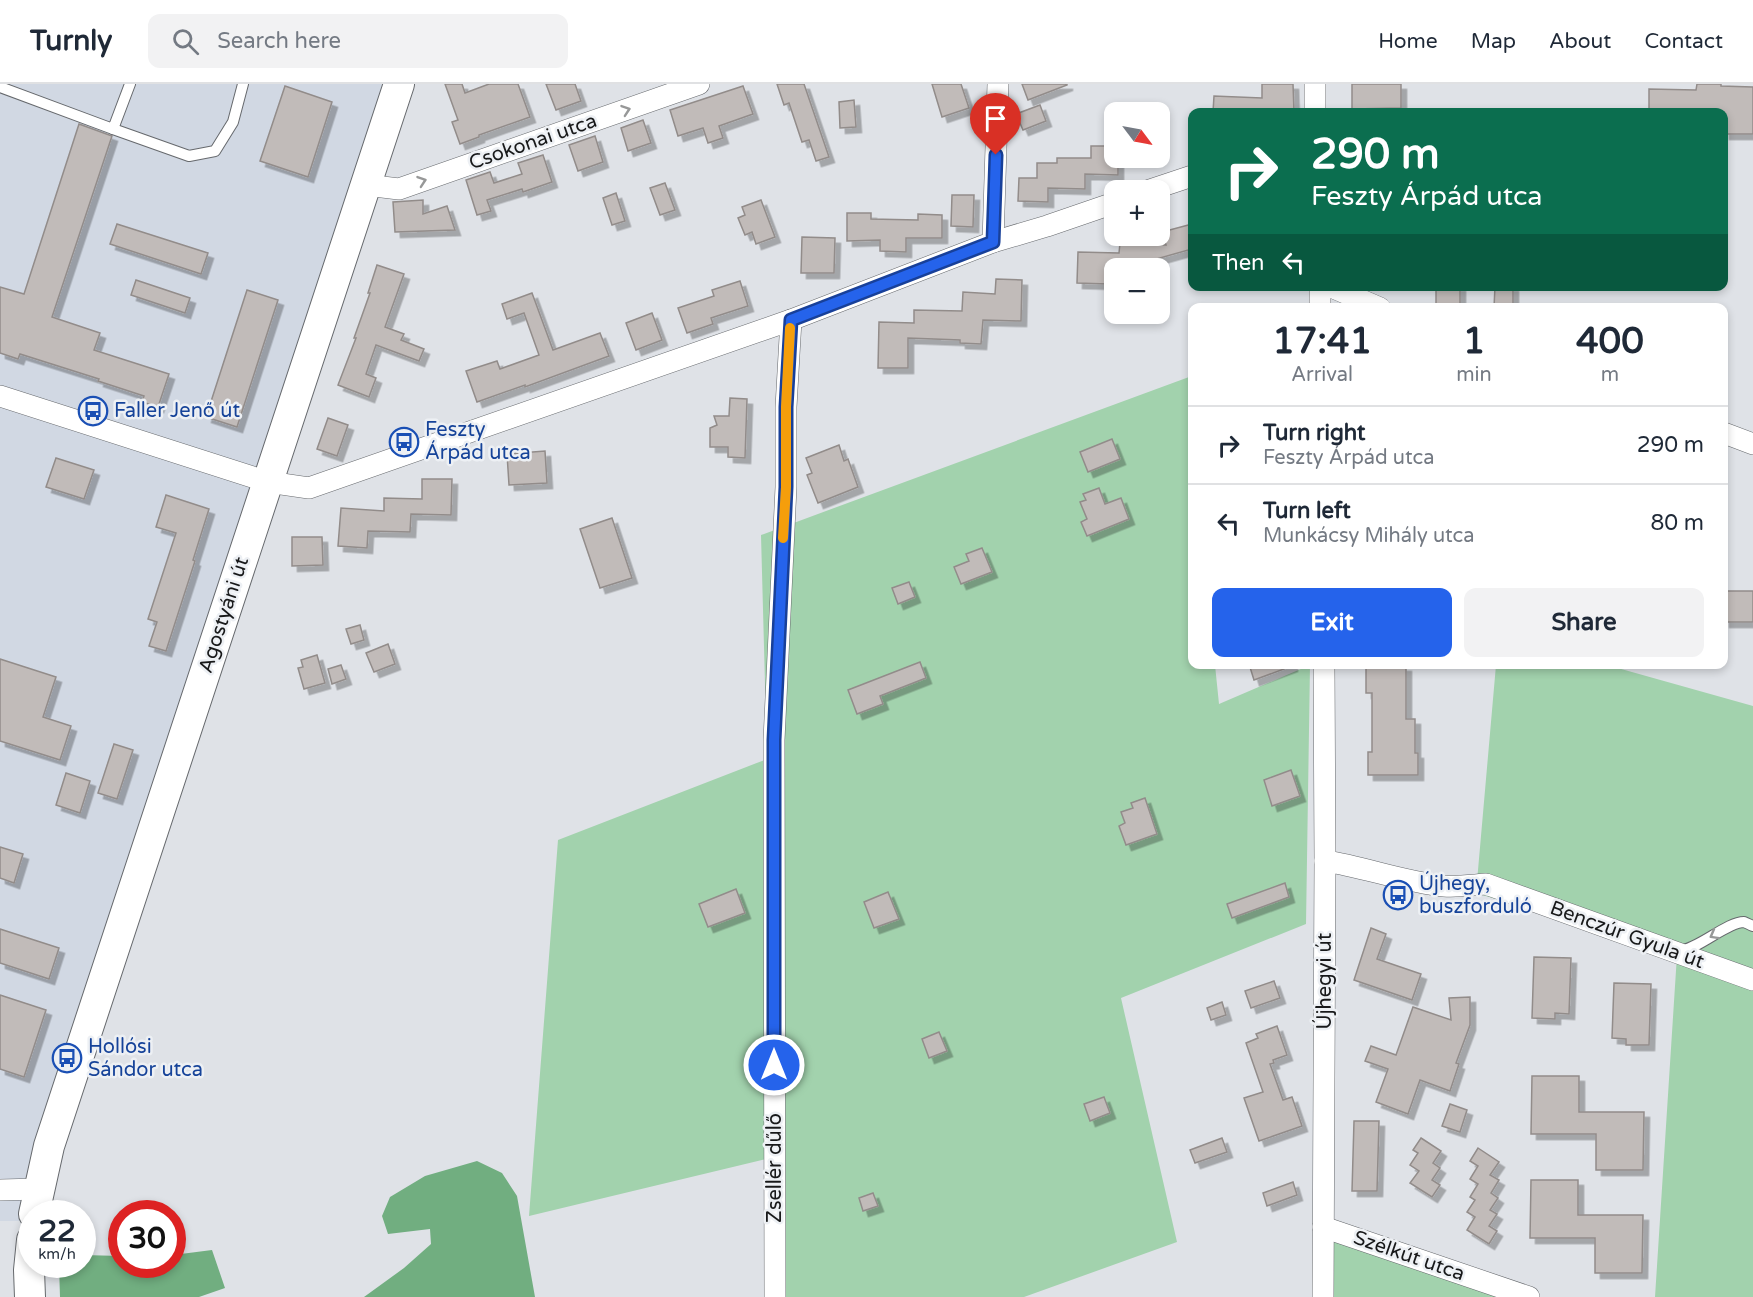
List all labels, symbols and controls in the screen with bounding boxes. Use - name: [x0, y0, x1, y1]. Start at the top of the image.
- search box: [148, 14, 568, 68]
- text: Turnly: [30, 24, 112, 58]
- icon: search: [169, 25, 202, 58]
- text: Search here: [217, 28, 341, 54]
- text: Home: [1378, 29, 1438, 54]
- text: Map: [1471, 29, 1516, 54]
- text: About: [1549, 29, 1611, 54]
- text: Contact: [1644, 29, 1723, 54]
- pin: [970, 93, 1021, 155]
- icon: arrive: [979, 102, 1012, 135]
- north arrow: [1104, 102, 1170, 168]
- map controls: [1104, 102, 1170, 324]
- one-way arrow: [620, 104, 631, 117]
- street label: Csokonai utca: [466, 109, 600, 175]
- text: 290 m: [1311, 129, 1440, 180]
- icon: right: [1212, 132, 1290, 210]
- one-way arrow: [416, 175, 427, 188]
- button: +: [1104, 180, 1170, 246]
- text: Feszty Árpád utca: [1311, 180, 1542, 213]
- icon: left: [1277, 246, 1310, 279]
- text: Then: [1212, 250, 1265, 276]
- button: −: [1104, 258, 1170, 324]
- text: 17:41: [1272, 320, 1372, 363]
- text: 1: [1463, 320, 1485, 363]
- text: 400: [1576, 320, 1644, 363]
- text: Arrival: [1291, 363, 1353, 387]
- text: min: [1456, 363, 1492, 387]
- text: m: [1601, 363, 1619, 387]
- bus stop icon: Faller Jenő út: [77, 395, 109, 427]
- place label: Faller Jenő út: [114, 399, 240, 423]
- place label: Feszty Árpád utca: [425, 418, 531, 465]
- text: Turn right: [1263, 420, 1365, 446]
- bus stop icon: Feszty Árpád utca: [388, 426, 420, 458]
- icon: right: [1212, 429, 1245, 462]
- text: 290 m: [1637, 432, 1704, 458]
- text: Feszty Árpád utca: [1263, 446, 1434, 470]
- text: Turn left: [1263, 498, 1351, 524]
- icon: left: [1212, 507, 1245, 540]
- text: 80 m: [1650, 510, 1704, 536]
- text: Munkácsy Mihály utca: [1263, 524, 1475, 548]
- street label: Agostyáni út: [194, 554, 254, 676]
- button: Exit: [1212, 588, 1452, 657]
- button: Share: [1464, 588, 1704, 657]
- place label: Újhegy, buszforduló: [1419, 871, 1532, 919]
- bus stop icon: Újhegy, buszforduló: [1382, 879, 1414, 911]
- street label: Benczúr Gyula út: [1547, 896, 1708, 974]
- one-way arrow: [1710, 928, 1720, 939]
- street label: Újhegyi út: [1312, 932, 1337, 1029]
- position arrow: [742, 1033, 806, 1097]
- place label: Hollósi Sándor utca: [88, 1035, 203, 1082]
- bus stop icon: Hollósi Sándor utca: [51, 1042, 83, 1074]
- street label: Zsellér dűlő: [763, 1113, 787, 1223]
- speed limit sign: 30: [108, 1200, 186, 1278]
- text: 22: [38, 1213, 76, 1250]
- street label: Szélkút utca: [1350, 1226, 1468, 1286]
- text: km/h: [38, 1245, 76, 1263]

